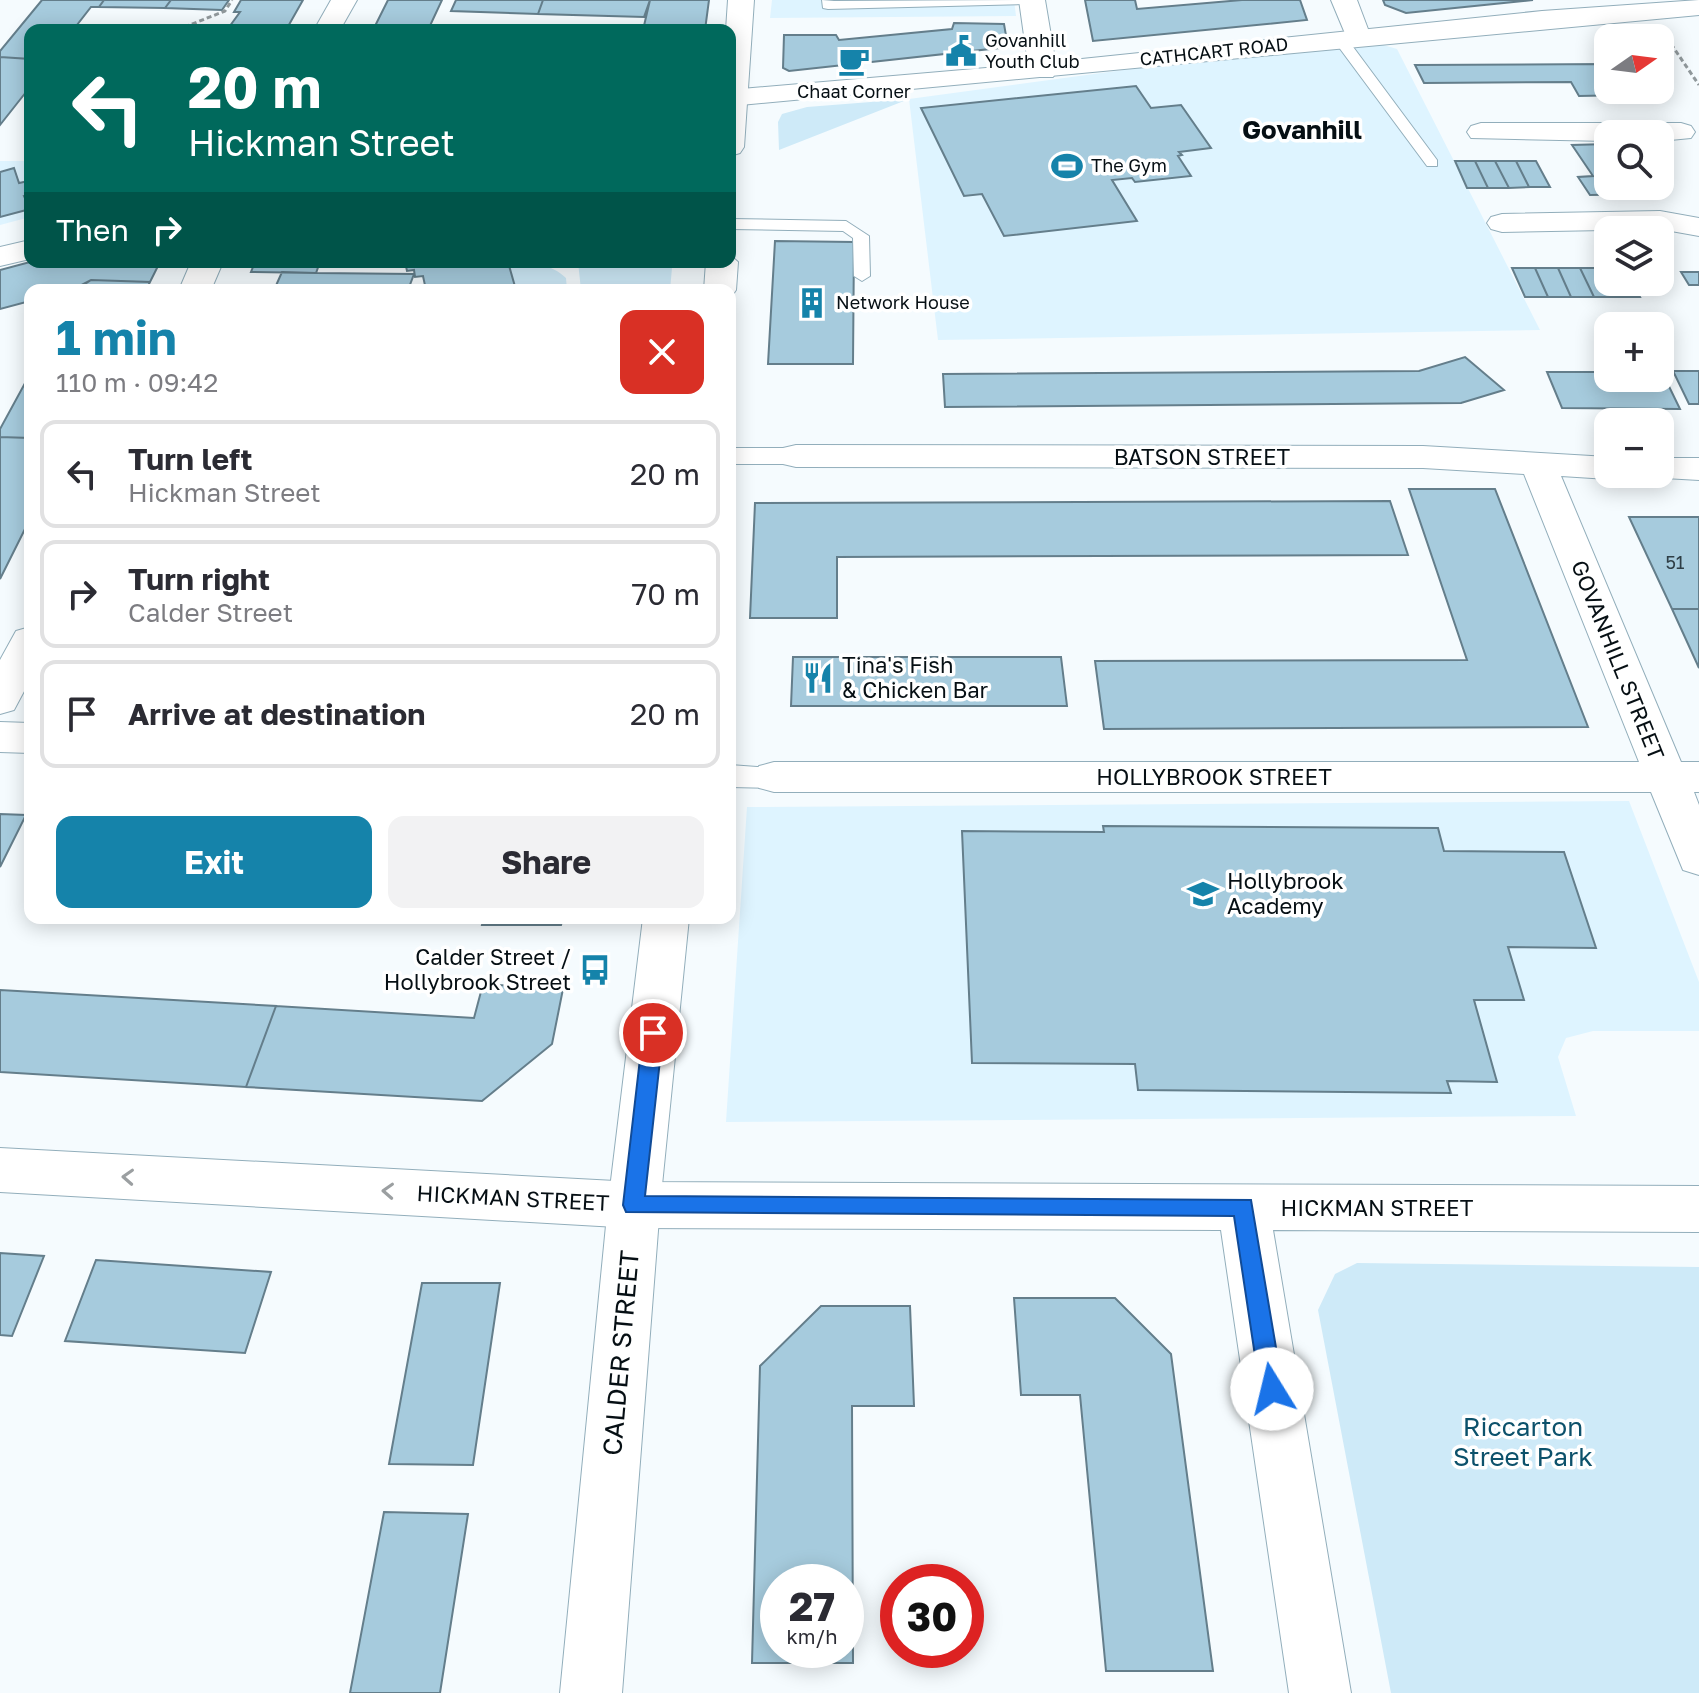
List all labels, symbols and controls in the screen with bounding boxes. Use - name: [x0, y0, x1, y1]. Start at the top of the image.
- north arrow: [1594, 24, 1674, 104]
- map controls: [1594, 24, 1674, 488]
- place label: Govanhill Youth Club: [985, 29, 1080, 72]
- street label: CATHCART ROAD: [1139, 32, 1289, 70]
- public building icon: Govanhill Youth Club: [944, 34, 978, 68]
- cafe icon: Chaat Corner: [837, 44, 871, 78]
- text: 20 m: [188, 53, 322, 120]
- icon: left: [56, 56, 160, 160]
- place label: Chaat Corner: [797, 80, 911, 102]
- district label: Govanhill: [1242, 114, 1362, 145]
- button: search: [1594, 120, 1674, 200]
- text: Hickman Street: [188, 121, 455, 164]
- sports icon: The Gym: [1050, 149, 1084, 183]
- place label: The Gym: [1091, 154, 1167, 176]
- icon: right: [145, 208, 189, 252]
- text: Then: [56, 212, 129, 248]
- button: layers: [1594, 216, 1674, 296]
- building icon: Network House: [795, 286, 829, 320]
- place label: Network House: [836, 291, 970, 313]
- text: 1 min: [56, 308, 177, 366]
- button: close: [620, 310, 704, 394]
- button: +: [1594, 312, 1674, 392]
- text: 110 m · 09:42: [56, 367, 218, 398]
- button: −: [1594, 408, 1674, 488]
- text: Turn left: [128, 441, 253, 477]
- street label: BATSON STREET: [1114, 443, 1291, 470]
- icon: left: [60, 452, 104, 496]
- text: 20 m: [630, 456, 700, 492]
- text: Hickman Street: [128, 477, 321, 508]
- house number: 51: [1665, 551, 1685, 573]
- street label: GOVANHILL STREET: [1566, 556, 1671, 764]
- text: Turn right: [128, 561, 270, 597]
- icon: right: [60, 572, 104, 616]
- text: 70 m: [631, 576, 700, 612]
- text: Calder Street: [128, 597, 293, 628]
- place label: Tina's Fish & Chicken Bar: [842, 651, 989, 703]
- restaurant icon: Tina's Fish & Chicken Bar: [801, 661, 835, 695]
- icon: arrive: [60, 692, 104, 736]
- text: Arrive at destination: [128, 696, 425, 732]
- text: 20 m: [630, 696, 700, 732]
- street label: HOLLYBROOK STREET: [1096, 763, 1332, 790]
- button: Exit: [56, 816, 372, 908]
- button: Share: [388, 816, 704, 908]
- place label: Hollybrook Academy: [1227, 867, 1344, 919]
- school or university icon: Hollybrook Academy: [1186, 877, 1220, 911]
- place label: Calder Street / Hollybrook Street: [384, 943, 571, 995]
- bus stop icon: Calder Street / Hollybrook Street: [578, 953, 612, 987]
- pin: [619, 999, 687, 1067]
- icon: arrive: [631, 1011, 675, 1055]
- one-way arrow: [121, 1169, 134, 1186]
- street label: HICKMAN STREET: [416, 1179, 610, 1216]
- one-way arrow: [381, 1183, 394, 1200]
- street label: HICKMAN STREET: [1281, 1194, 1474, 1221]
- street label: CALDER STREET: [596, 1249, 645, 1457]
- position arrow: [1230, 1347, 1314, 1431]
- park label: Riccarton Street Park: [1453, 1411, 1593, 1472]
- speed limit sign: 30: [880, 1564, 984, 1668]
- text: 27: [789, 1582, 835, 1630]
- text: km/h: [787, 1624, 837, 1648]

